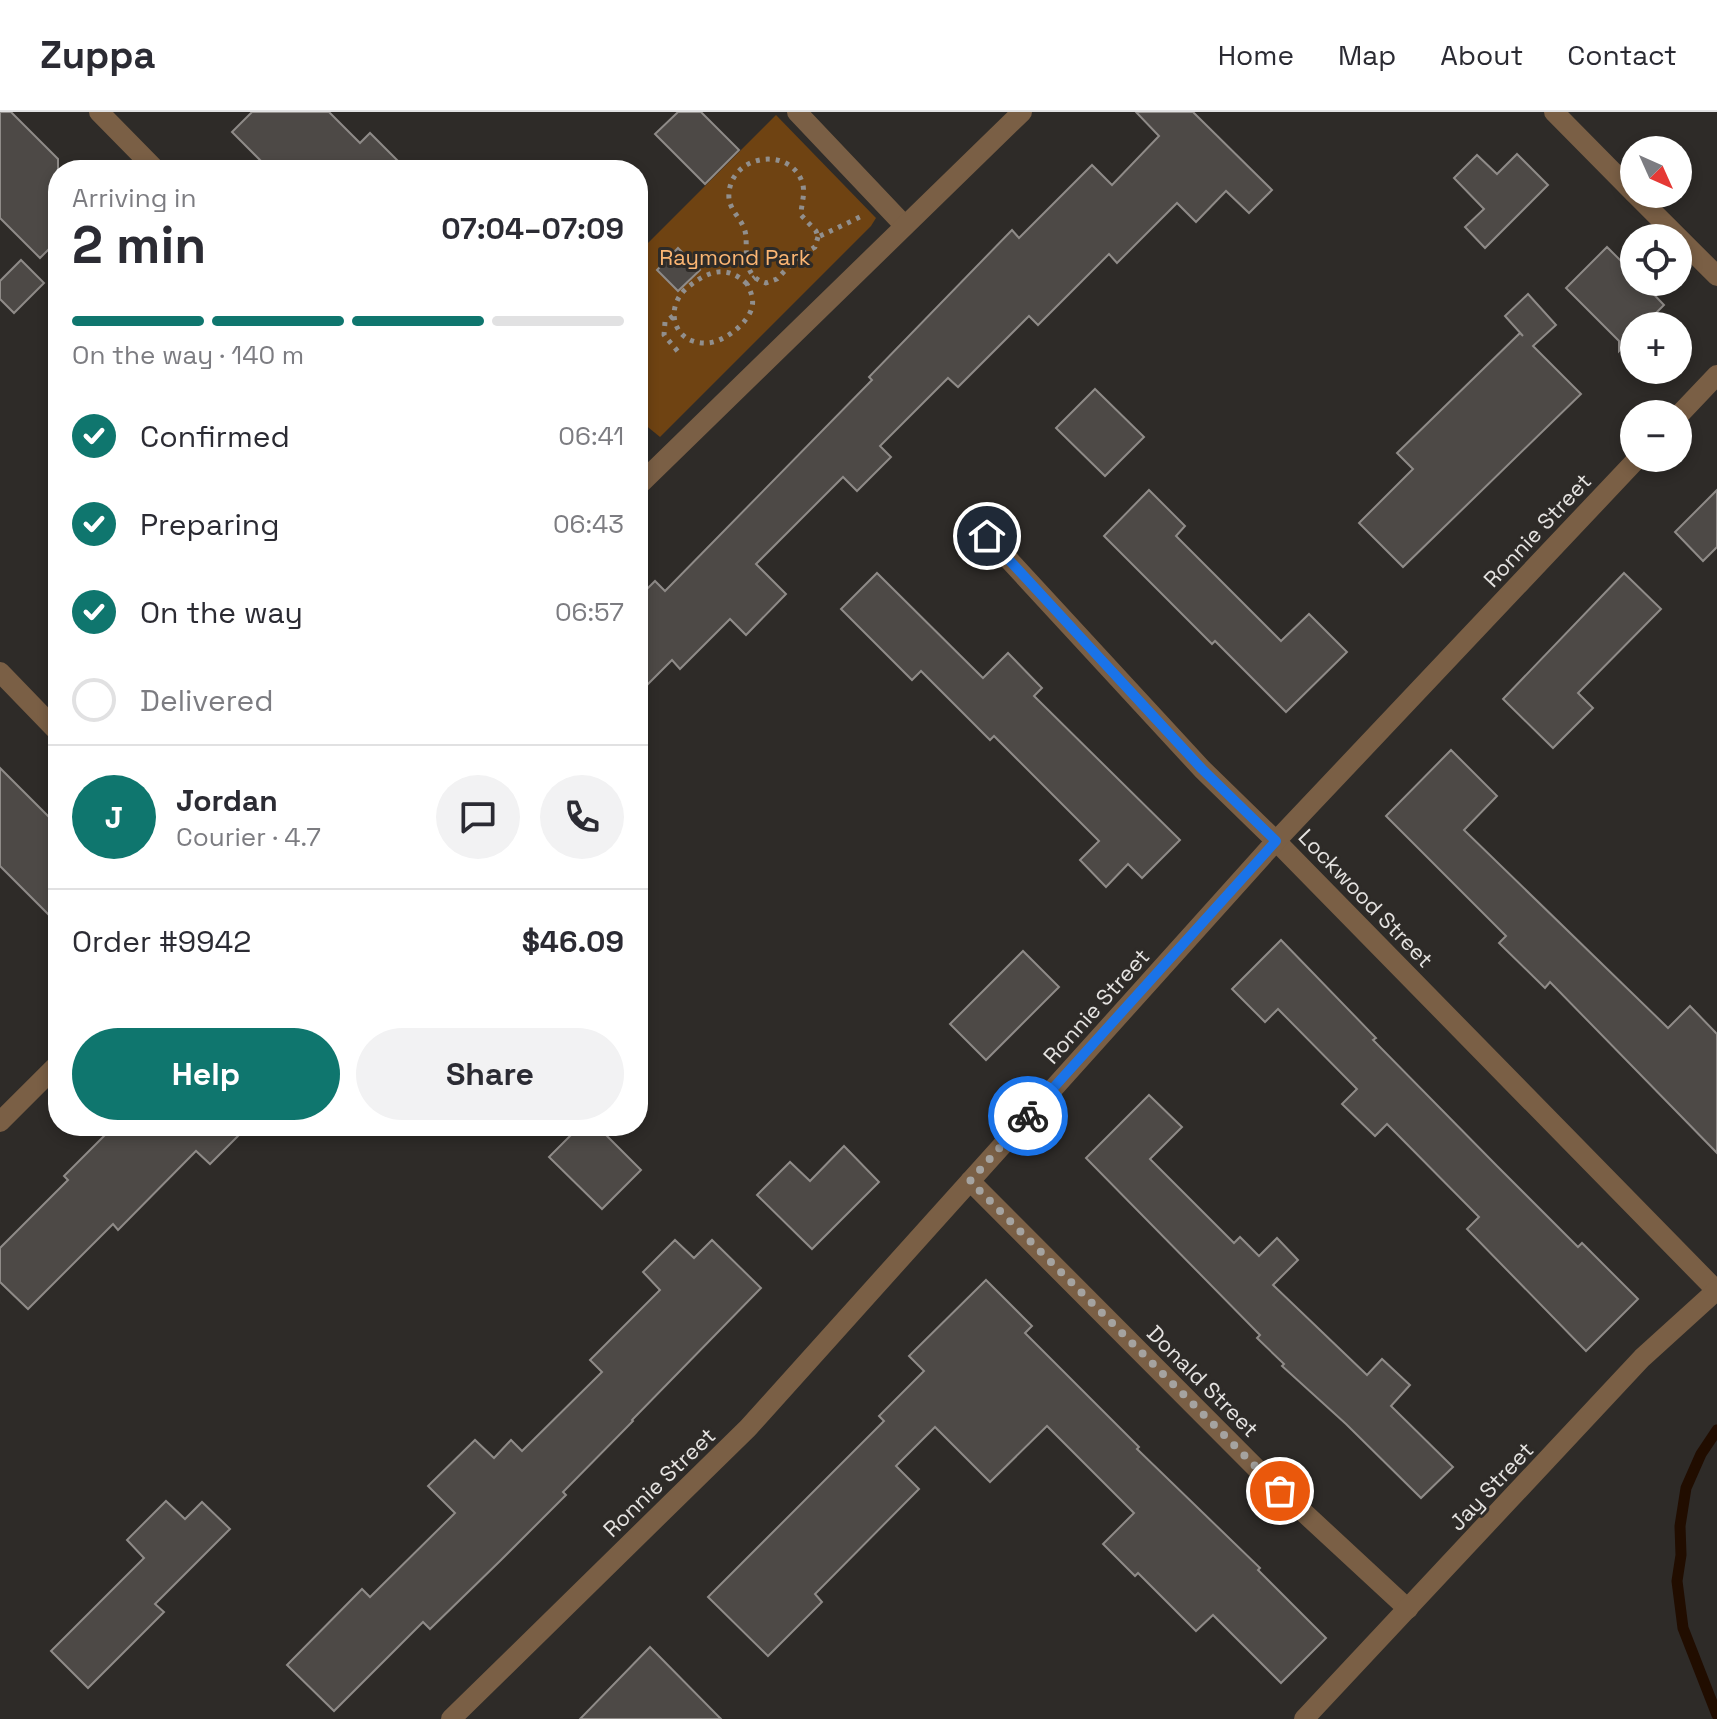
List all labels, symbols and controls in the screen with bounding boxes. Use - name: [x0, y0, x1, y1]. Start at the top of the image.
- text: Zuppa: [40, 31, 156, 79]
- text: Home: [1218, 37, 1294, 73]
- text: Map: [1338, 37, 1396, 73]
- text: About: [1440, 37, 1523, 73]
- text: Contact: [1567, 37, 1677, 73]
- north arrow: [1620, 136, 1692, 208]
- map controls: [1620, 136, 1692, 472]
- text: Arriving in: [72, 181, 196, 215]
- text: 07:04–07:09: [441, 209, 624, 248]
- text: 2 min: [72, 212, 206, 278]
- button: locate: [1620, 224, 1692, 296]
- park label: Raymond Park: [659, 243, 811, 271]
- button: +: [1620, 312, 1692, 384]
- text: On the way · 140 m: [72, 338, 304, 372]
- button: −: [1620, 400, 1692, 472]
- icon: check: [72, 414, 116, 458]
- text: Confirmed: [140, 417, 290, 456]
- text: 06:41: [558, 419, 624, 453]
- street label: Ronnie Street: [1477, 467, 1597, 593]
- icon: check: [72, 502, 116, 546]
- pin: [953, 502, 1021, 570]
- text: Preparing: [140, 505, 279, 544]
- text: 06:43: [553, 507, 624, 541]
- icon: home: [965, 514, 1009, 558]
- icon: check: [72, 590, 116, 634]
- text: On the way: [140, 593, 303, 632]
- text: 06:57: [555, 595, 624, 629]
- text: Delivered: [140, 681, 274, 720]
- button: chat: [436, 775, 520, 859]
- button: phone: [540, 775, 624, 859]
- text: Jordan: [176, 781, 278, 820]
- text: J: [105, 798, 123, 837]
- text: Courier · 4.7: [176, 820, 321, 854]
- street label: Lockwood Street: [1293, 823, 1439, 973]
- text: Order #9942: [72, 922, 251, 961]
- text: $46.09: [522, 922, 624, 961]
- street label: Ronnie Street: [1037, 942, 1155, 1070]
- button: Help: [72, 1028, 340, 1120]
- button: Share: [356, 1028, 624, 1120]
- courier: [988, 1076, 1068, 1156]
- icon: bike: [1006, 1094, 1050, 1138]
- street label: Donald Street: [1141, 1319, 1265, 1443]
- street label: Ronnie Street: [597, 1421, 721, 1543]
- street label: Jay Street: [1443, 1436, 1539, 1536]
- pin: [1246, 1457, 1314, 1525]
- icon: bag: [1258, 1469, 1302, 1513]

